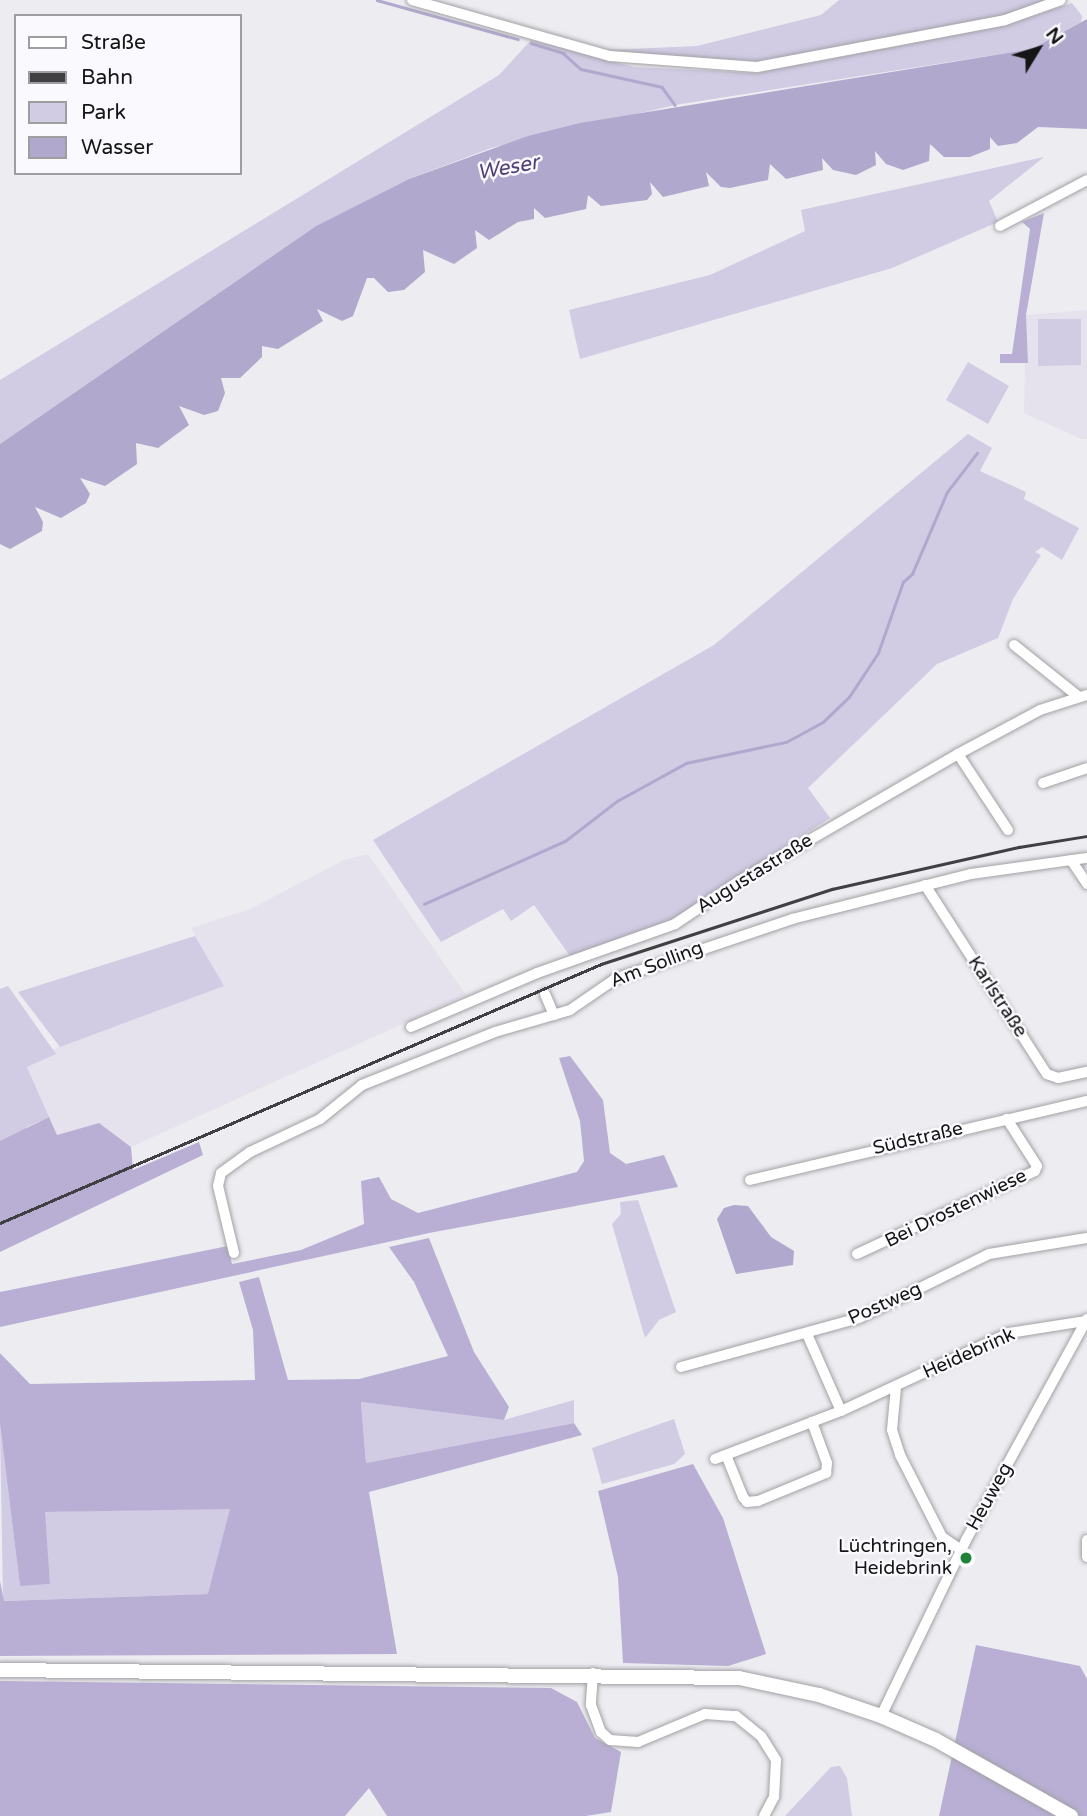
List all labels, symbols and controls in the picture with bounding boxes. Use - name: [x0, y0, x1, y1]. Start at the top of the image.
- legend: [14, 14, 242, 175]
- north arrow: [1003, 14, 1073, 84]
- text: N: [1041, 23, 1068, 49]
- text: Straße: [81, 30, 146, 55]
- text: Bahn: [81, 65, 133, 90]
- text: Park: [81, 100, 126, 125]
- text: Wasser: [81, 135, 153, 160]
- water label: Weser: [475, 150, 541, 186]
- street label: Augustastraße: [693, 829, 817, 919]
- street label: Am Solling: [607, 937, 707, 993]
- street label: Karlstraße: [962, 952, 1032, 1042]
- street label: Südstraße: [871, 1118, 965, 1160]
- street label: Bei Drostenwiese: [881, 1165, 1031, 1253]
- street label: Postweg: [845, 1278, 925, 1330]
- street label: Heidebrink: [919, 1324, 1019, 1384]
- street label: Heuweg: [962, 1459, 1018, 1535]
- place label: Lüchtringen, Heidebrink: [838, 1536, 952, 1580]
- marker: Lüchtringen, Heidebrink: [958, 1550, 974, 1566]

